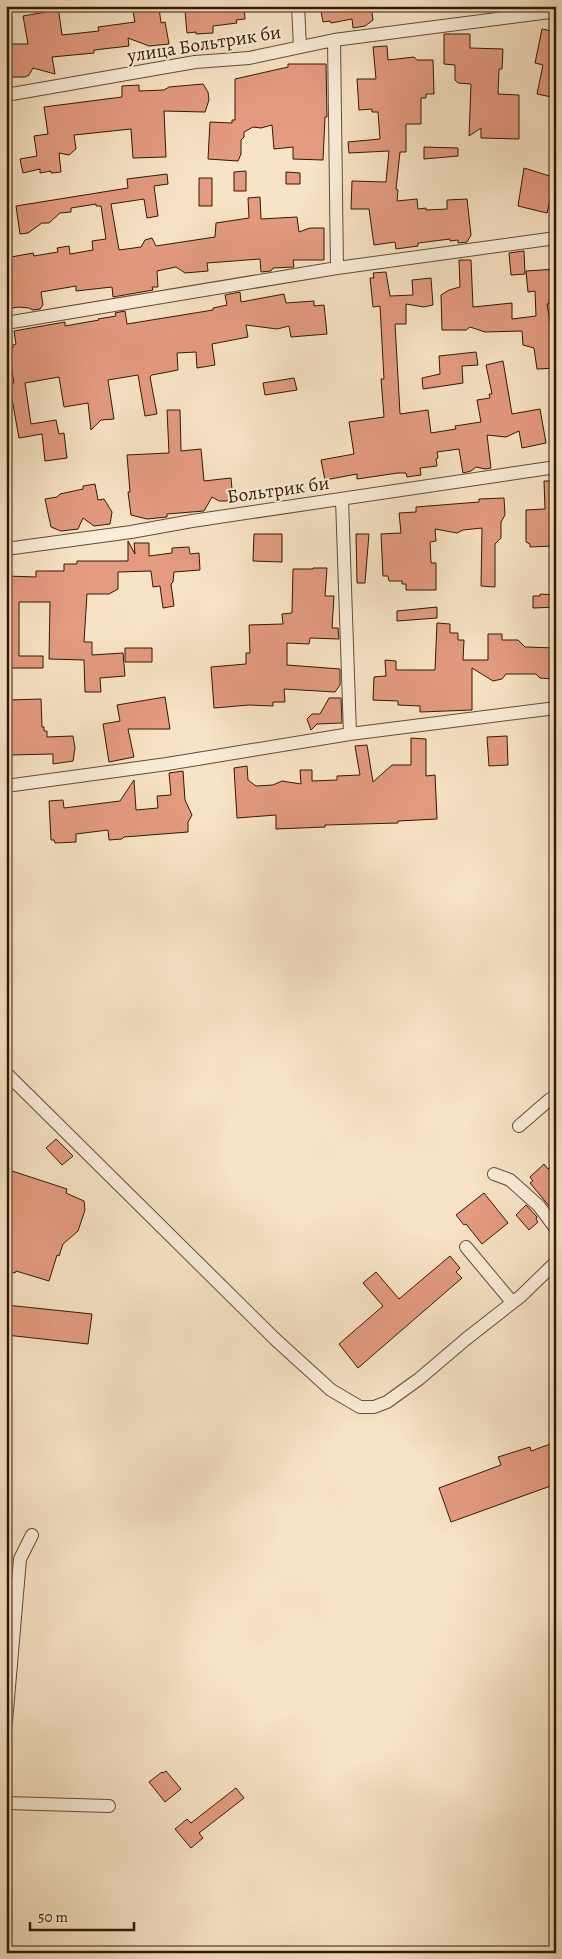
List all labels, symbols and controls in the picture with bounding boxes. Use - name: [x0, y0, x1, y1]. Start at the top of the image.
- street label: улица Больтрик би: [124, 19, 283, 69]
- street label: Больтрик би: [225, 470, 331, 510]
- scale bar: [30, 1899, 134, 1931]
- text: 50 m: [38, 1907, 68, 1927]

